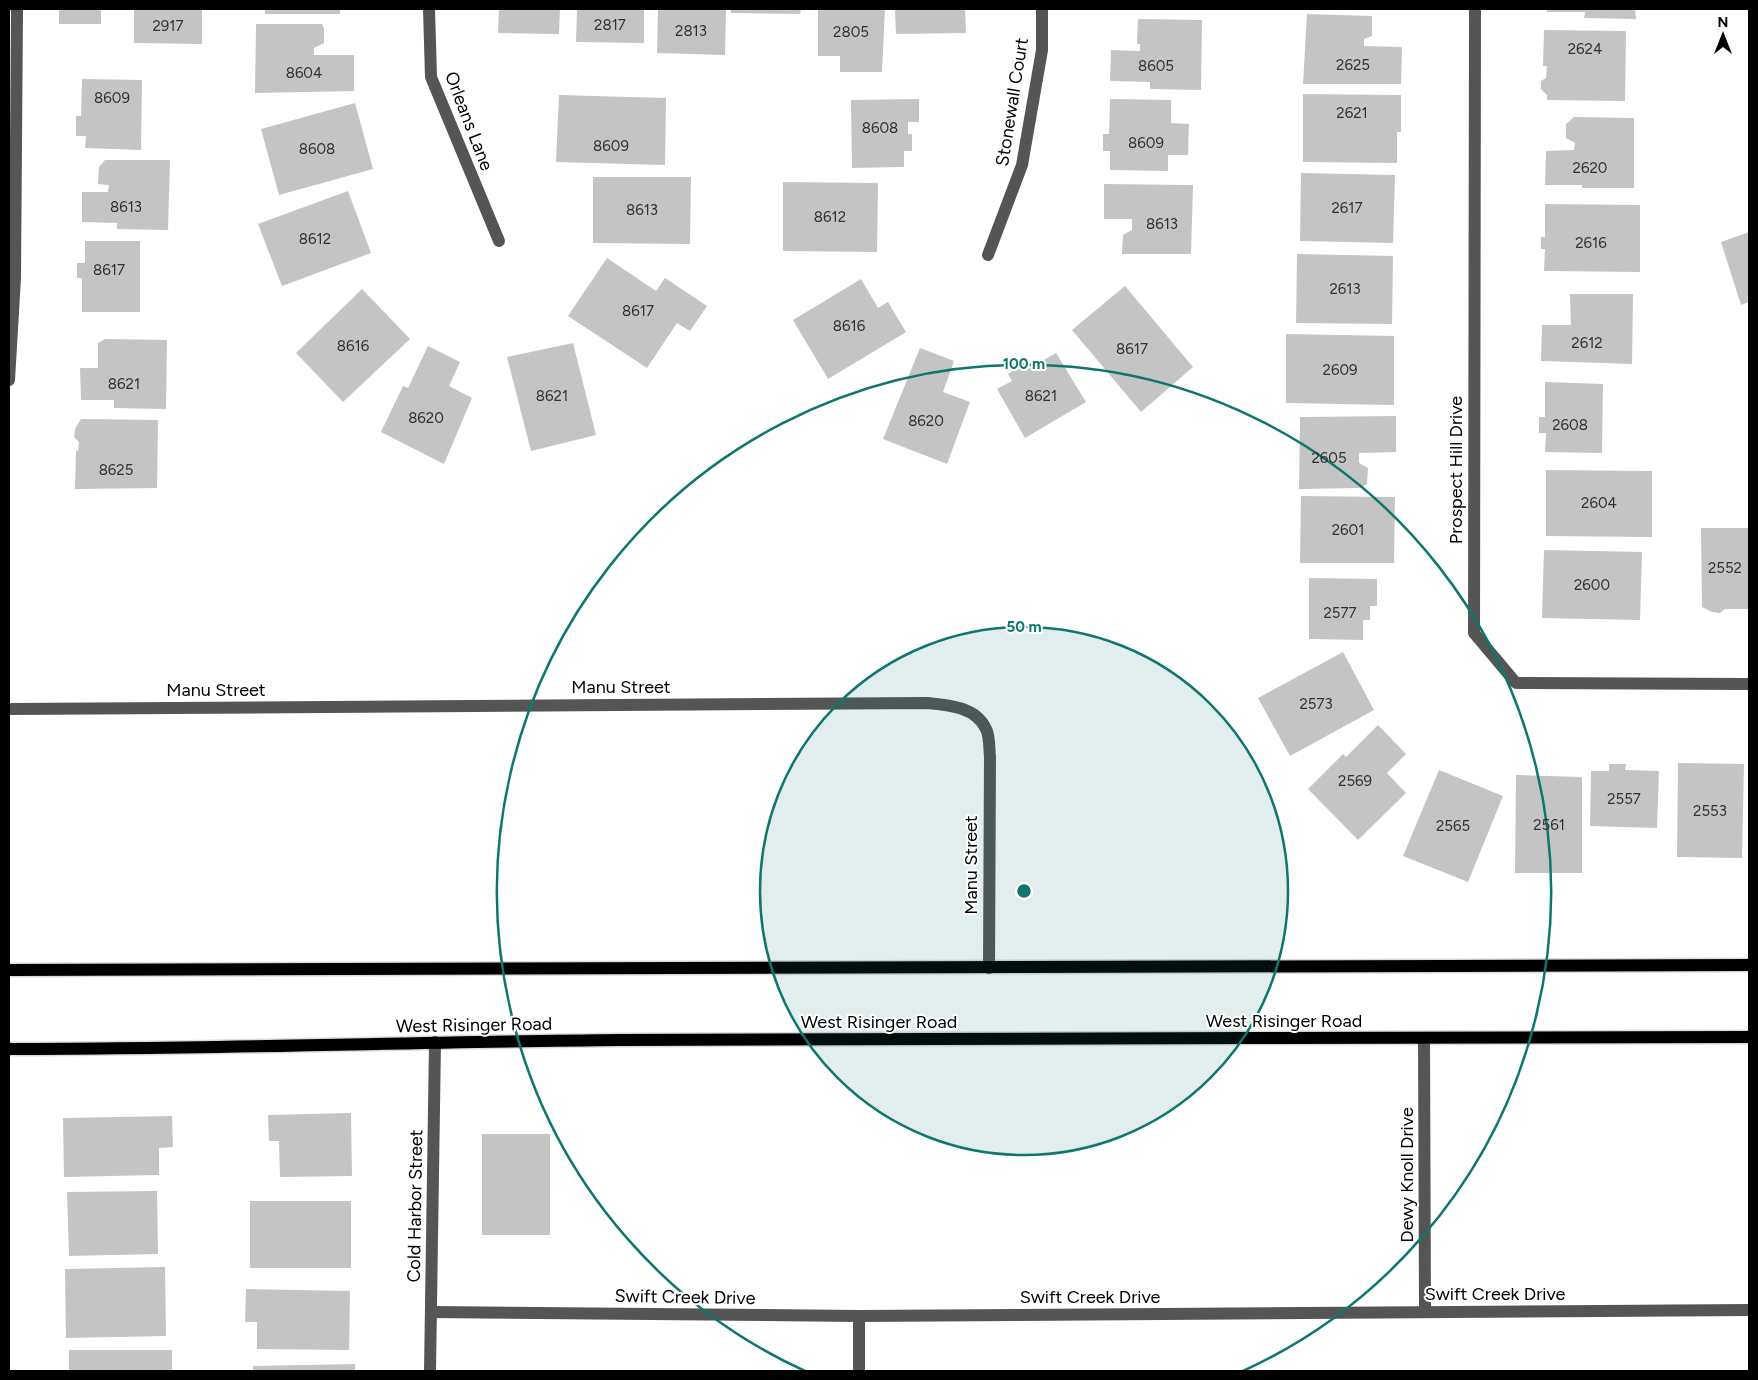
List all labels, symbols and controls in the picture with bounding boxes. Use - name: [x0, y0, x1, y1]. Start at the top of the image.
- north arrow: [1698, 10, 1748, 60]
- text: N: [1718, 14, 1728, 31]
- house number: 2817: [594, 16, 626, 34]
- house number: 2917: [152, 17, 184, 35]
- house number: 2813: [675, 22, 707, 40]
- house number: 2805: [833, 23, 869, 41]
- street label: Stonewall Court: [991, 36, 1033, 168]
- house number: 2624: [1568, 40, 1602, 58]
- house number: 2625: [1336, 56, 1370, 74]
- house number: 8605: [1138, 57, 1174, 75]
- house number: 8604: [286, 64, 322, 82]
- street label: Orleans Lane: [440, 68, 498, 174]
- house number: 8609: [94, 89, 130, 107]
- house number: 2621: [1336, 104, 1368, 122]
- house number: 8608: [862, 119, 898, 137]
- house number: 8609: [1128, 134, 1164, 152]
- house number: 8609: [593, 137, 629, 155]
- house number: 8608: [299, 140, 335, 158]
- house number: 2620: [1573, 159, 1607, 177]
- house number: 8613: [110, 198, 142, 216]
- house number: 2617: [1331, 199, 1363, 217]
- house number: 8613: [626, 201, 658, 219]
- house number: 8612: [814, 208, 846, 226]
- house number: 8613: [1146, 215, 1178, 233]
- house number: 8612: [299, 230, 331, 248]
- house number: 2616: [1575, 234, 1607, 252]
- house number: 8617: [93, 261, 125, 279]
- house number: 2613: [1329, 280, 1361, 298]
- house number: 8617: [622, 302, 654, 320]
- house number: 8616: [833, 317, 866, 335]
- house number: 2612: [1571, 334, 1603, 352]
- house number: 8616: [337, 337, 370, 355]
- house number: 8617: [1116, 340, 1148, 358]
- text: 100 m: [1003, 355, 1045, 373]
- house number: 2609: [1323, 361, 1357, 379]
- house number: 8621: [108, 375, 140, 393]
- house number: 8621: [536, 387, 568, 405]
- house number: 8621: [1025, 387, 1057, 405]
- street label: Prospect Hill Drive: [1445, 396, 1467, 544]
- house number: 8620: [408, 409, 444, 427]
- house number: 8620: [908, 412, 944, 430]
- house number: 2608: [1552, 416, 1588, 434]
- house number: 2605: [1311, 449, 1347, 467]
- house number: 8625: [99, 461, 133, 479]
- house number: 2604: [1581, 494, 1617, 512]
- house number: 2601: [1332, 521, 1364, 539]
- house number: 2552: [1708, 559, 1742, 577]
- house number: 2600: [1574, 576, 1610, 594]
- house number: 2577: [1323, 604, 1357, 622]
- text: 50 m: [1006, 618, 1042, 636]
- street label: Manu Street: [571, 676, 671, 698]
- street label: Manu Street: [166, 679, 266, 701]
- house number: 2573: [1299, 695, 1333, 713]
- house number: 2569: [1338, 772, 1372, 790]
- house number: 2557: [1607, 790, 1641, 808]
- house number: 2553: [1693, 802, 1727, 820]
- street label: Manu Street: [960, 815, 982, 915]
- house number: 2561: [1533, 816, 1565, 834]
- house number: 2565: [1436, 817, 1470, 835]
- centre of rings: [1015, 882, 1033, 900]
- street label: West Risinger Road: [1206, 1010, 1362, 1032]
- street label: West Risinger Road: [801, 1011, 957, 1033]
- street label: West Risinger Road: [396, 1013, 552, 1037]
- street label: Dewy Knoll Drive: [1396, 1107, 1418, 1243]
- street label: Cold Harbor Street: [403, 1129, 427, 1283]
- street label: Swift Creek Drive: [1425, 1283, 1566, 1305]
- street label: Swift Creek Drive: [614, 1285, 756, 1309]
- street label: Swift Creek Drive: [1020, 1286, 1161, 1308]

